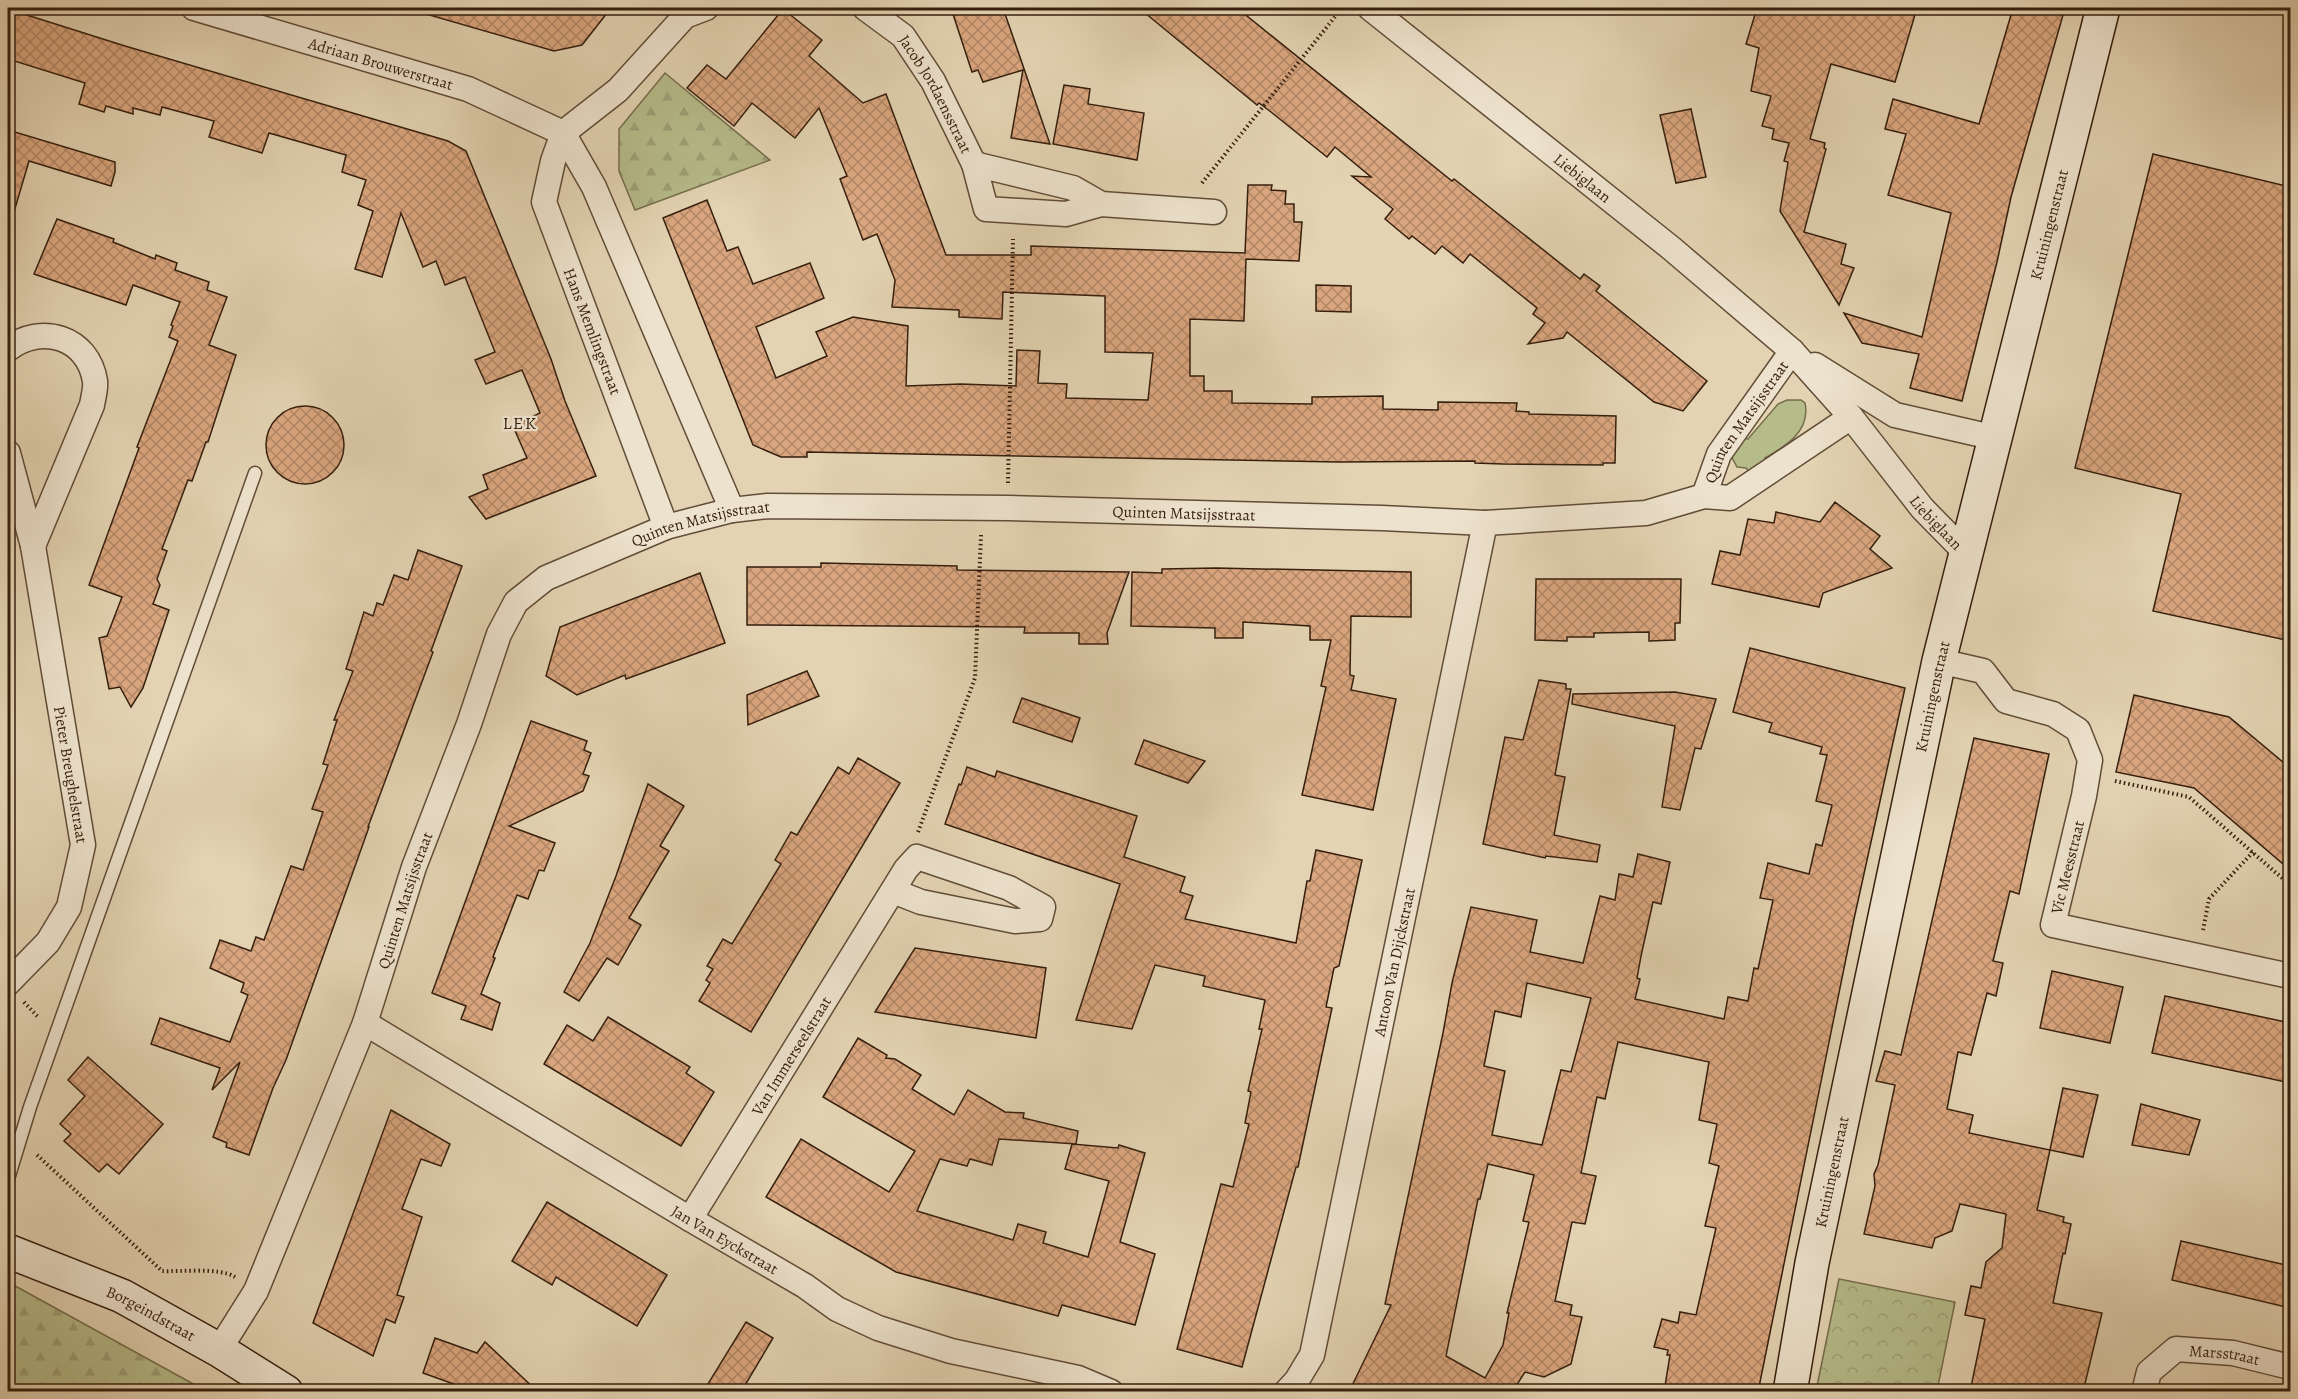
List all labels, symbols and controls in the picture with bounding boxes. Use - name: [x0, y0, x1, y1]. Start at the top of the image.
- street label: Jacob Jordaensstraat: [893, 31, 977, 157]
- street label: Adriaan Brouwerstraat: [305, 32, 456, 96]
- street label: Liebiglaan: [1549, 149, 1616, 208]
- street label: Kruiningenstraat: [2025, 167, 2074, 283]
- street label: Hans Memlingstraat: [558, 265, 626, 398]
- street label: Quinten Matsijsstraat: [1699, 356, 1794, 486]
- district label: LEK: [502, 411, 538, 435]
- street label: Liebiglaan: [1904, 491, 1967, 555]
- street label: Quinten Matsijsstraat: [628, 496, 771, 553]
- street label: Quinten Matsijsstraat: [1112, 501, 1256, 527]
- street label: Kruiningenstraat: [1910, 639, 1956, 754]
- street label: Pieter Breughelstraat: [48, 704, 93, 845]
- street label: Vic Meesstraat: [2046, 818, 2090, 917]
- street label: Quinten Matsijsstraat: [373, 829, 438, 972]
- street label: Antoon Van Dijckstraat: [1368, 886, 1421, 1039]
- street label: Van Immerseelstraat: [746, 992, 837, 1121]
- street label: Kruiningenstraat: [1810, 1114, 1855, 1230]
- street label: Jan Van Eyckstraat: [667, 1200, 782, 1280]
- street label: Borgeindstraat: [103, 1281, 199, 1347]
- street label: Marsstraat: [2188, 1340, 2262, 1371]

